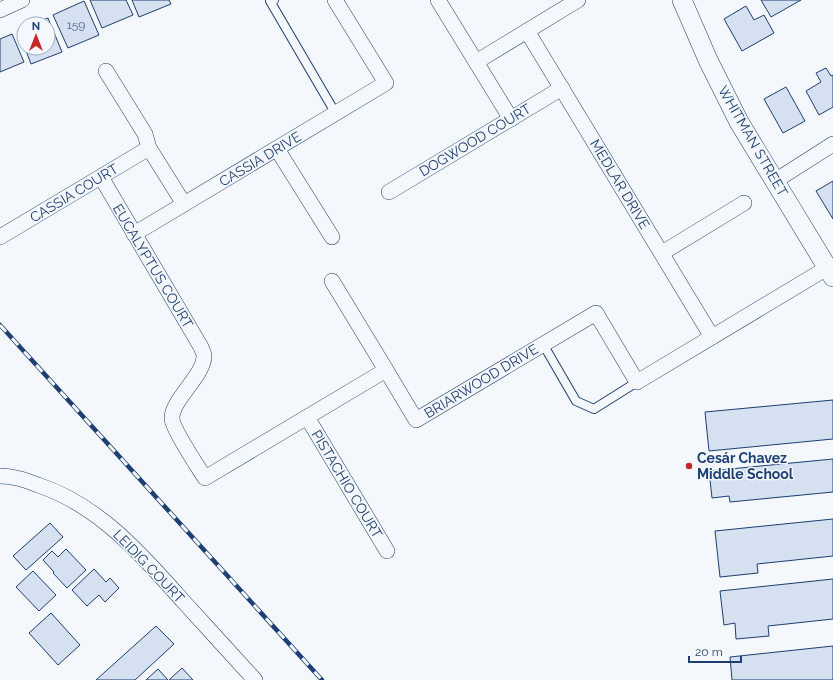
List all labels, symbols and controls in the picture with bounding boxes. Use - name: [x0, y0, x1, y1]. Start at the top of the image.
- north arrow: [16, 16, 56, 56]
- house number: 159: [67, 18, 85, 32]
- text: N: [32, 20, 40, 33]
- street label: WHITMAN STREET: [715, 83, 791, 199]
- street label: DOGWOOD COURT: [416, 100, 534, 180]
- street label: CASSIA DRIVE: [216, 128, 304, 190]
- street label: MEDLAR DRIVE: [587, 136, 653, 232]
- street label: CASSIA COURT: [27, 160, 121, 226]
- street label: EUCALYPTUS COURT: [110, 201, 197, 331]
- street label: BRIARWOOD DRIVE: [421, 341, 541, 421]
- street label: PISTACHIO COURT: [308, 427, 386, 541]
- place label: Cesár Chavez Middle School: [697, 450, 794, 482]
- marker: Cesár Chavez Middle School: [684, 461, 694, 471]
- street label: LEIDIG COURT: [110, 526, 188, 606]
- scale bar: [689, 638, 741, 664]
- text: 20 m: [695, 645, 723, 659]

